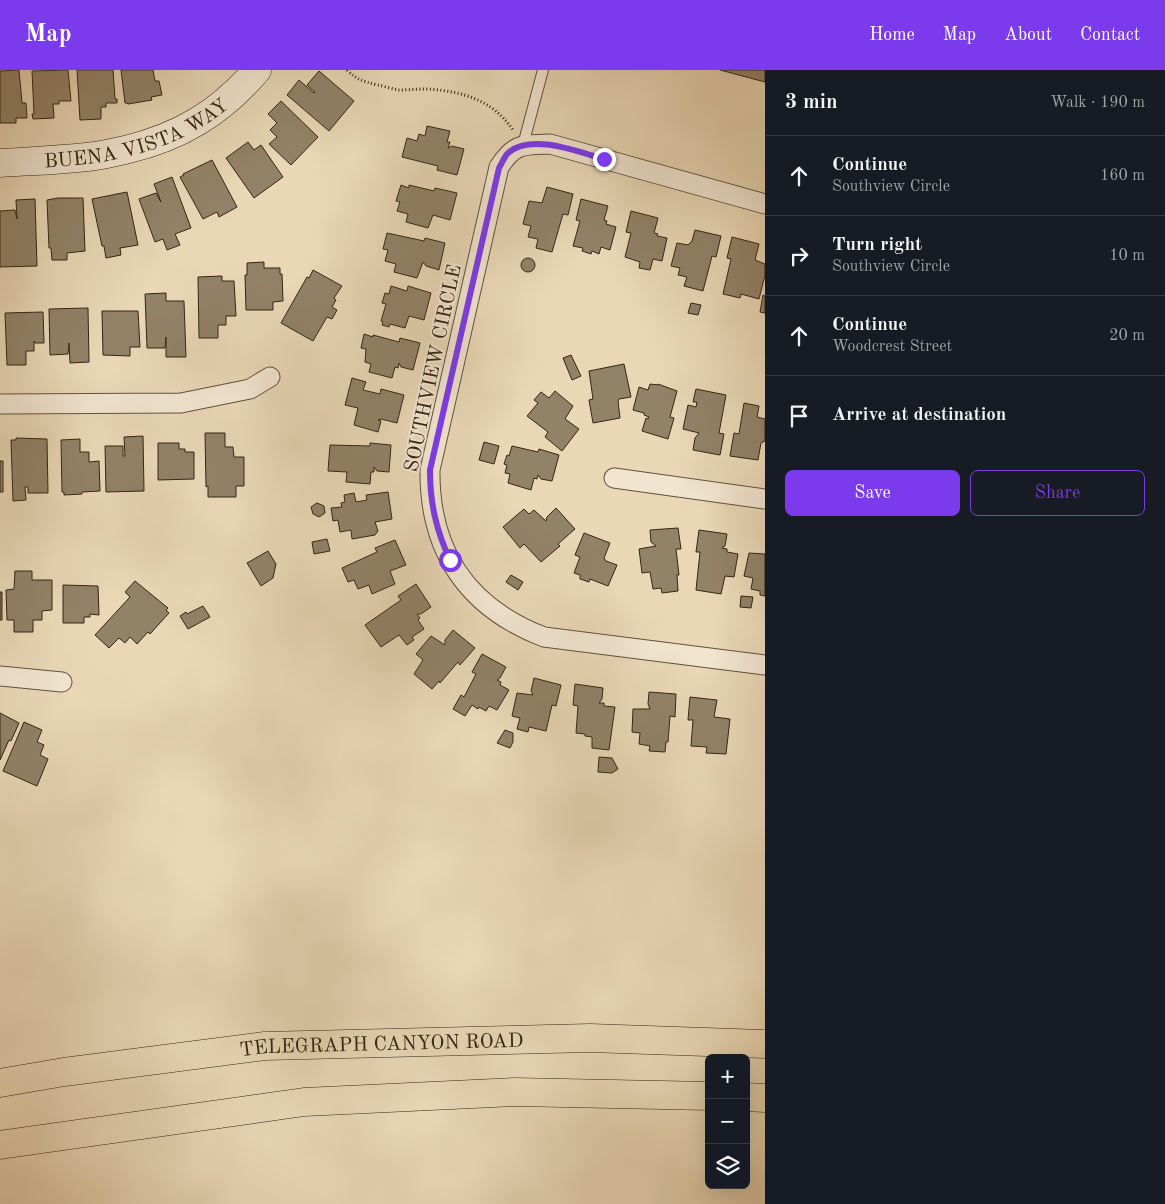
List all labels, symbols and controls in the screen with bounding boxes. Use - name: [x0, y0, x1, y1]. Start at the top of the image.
- text: Map: [25, 23, 72, 47]
- text: Home: [869, 26, 915, 44]
- text: Map: [943, 26, 976, 44]
- text: About: [1004, 26, 1052, 44]
- text: Contact: [1080, 26, 1140, 44]
- text: 3 min: [785, 92, 838, 113]
- street label: BUENA VISTA WAY: [44, 95, 233, 172]
- text: Walk · 190 m: [1050, 95, 1145, 111]
- route end: [593, 148, 616, 171]
- text: Continue: [832, 156, 907, 175]
- icon: ahead: [785, 162, 813, 190]
- text: 160 m: [1100, 168, 1145, 184]
- text: Southview Circle: [832, 179, 950, 195]
- text: Turn right: [832, 236, 922, 255]
- icon: right: [785, 242, 813, 270]
- text: 10 m: [1109, 248, 1145, 264]
- text: Southview Circle: [832, 259, 950, 275]
- street label: SOUTHVIEW CIRCLE: [402, 263, 466, 474]
- text: Continue: [832, 316, 907, 335]
- icon: ahead: [785, 322, 813, 350]
- text: 20 m: [1109, 328, 1145, 344]
- text: Woodcrest Street: [832, 339, 952, 355]
- icon: arrive: [785, 402, 813, 430]
- text: Arrive at destination: [832, 406, 1006, 425]
- button: Save: [785, 470, 960, 516]
- button: Share: [970, 470, 1145, 516]
- route start: [439, 549, 462, 572]
- street label: TELEGRAPH CANYON ROAD: [239, 1032, 524, 1061]
- map controls: [705, 1054, 750, 1189]
- button: +: [705, 1054, 750, 1099]
- button: −: [705, 1099, 750, 1144]
- button: layers: [705, 1144, 750, 1189]

